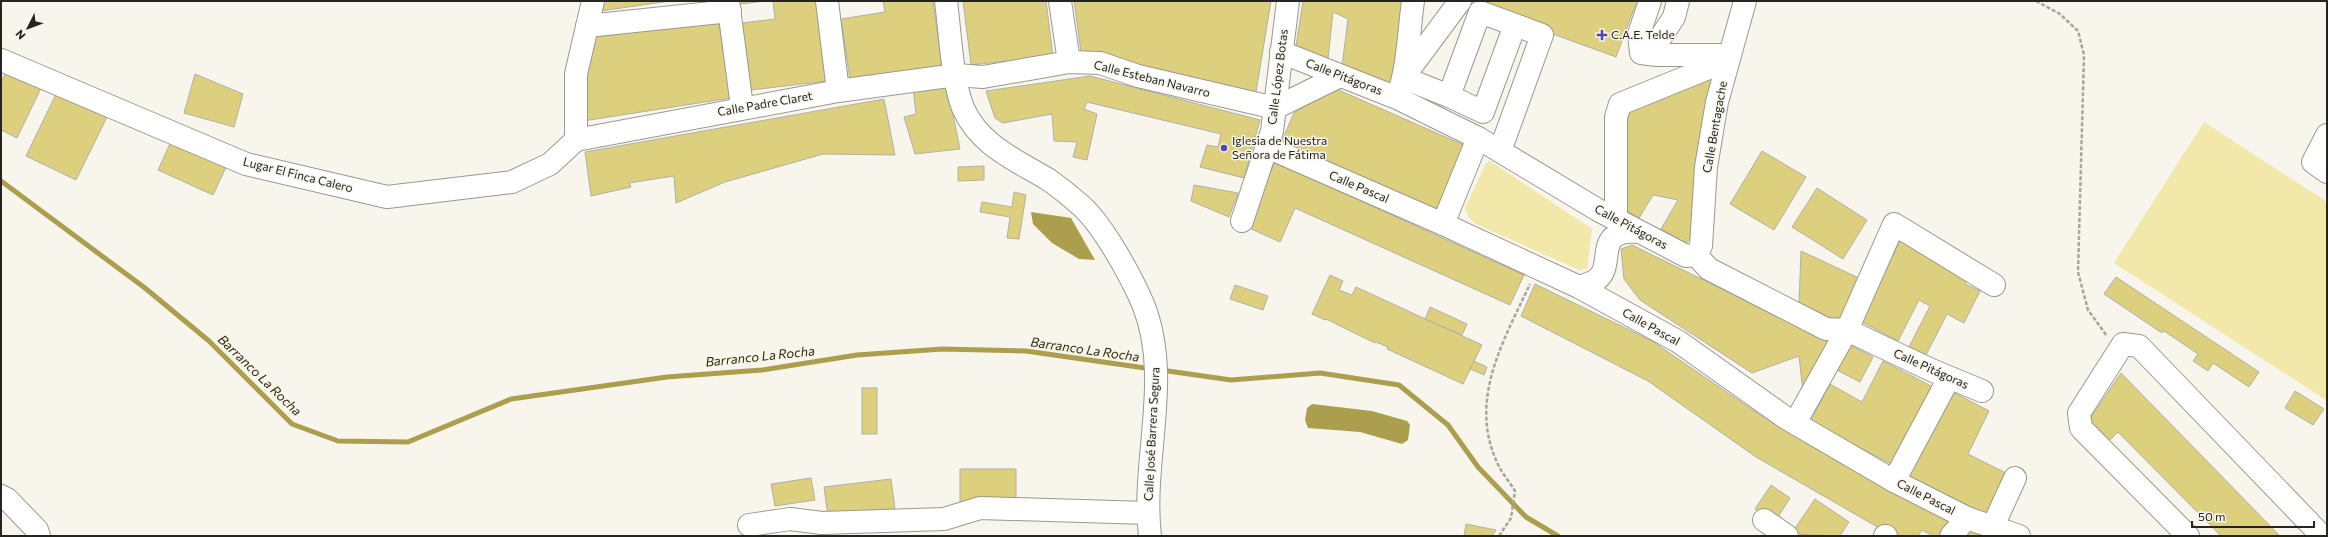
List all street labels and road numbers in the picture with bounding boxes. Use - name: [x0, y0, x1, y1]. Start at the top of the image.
- street label: Calle López Botas: [1264, 28, 1290, 126]
- street label: Calle Pitágoras: [1304, 55, 1385, 97]
- street label: Calle Esteban Navarro: [1093, 57, 1212, 99]
- street label: Calle Bentagache: [1699, 80, 1729, 174]
- street label: Calle Padre Claret: [716, 88, 814, 118]
- street label: Lugar El Finca Calero: [242, 154, 355, 194]
- street label: Calle Pascal: [1327, 167, 1391, 205]
- street label: Calle Pitágoras: [1592, 201, 1670, 251]
- street label: Calle Pascal: [1620, 305, 1683, 348]
- street label: Calle Pitágoras: [1892, 345, 1971, 391]
- street label: Calle José Barrera Segura: [1140, 366, 1163, 501]
- street label: Calle Pascal: [1895, 475, 1958, 517]

